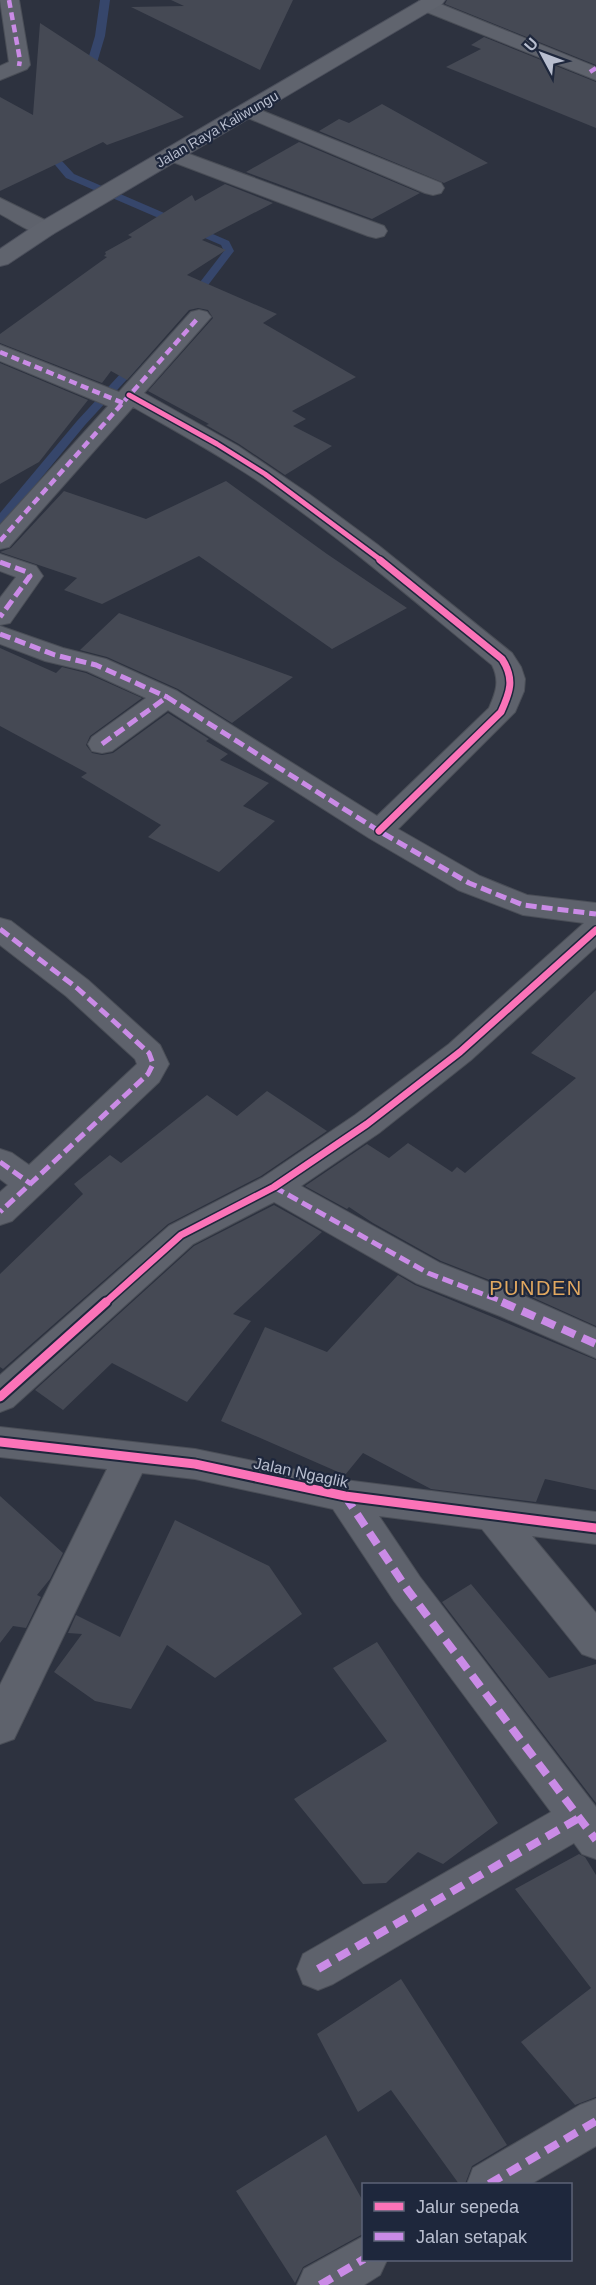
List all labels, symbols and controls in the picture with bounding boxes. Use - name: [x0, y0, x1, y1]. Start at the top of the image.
- north arrow: [512, 24, 572, 84]
- text: U: [521, 35, 541, 54]
- street label: Jalan Raya Kaliwungu: [153, 87, 281, 171]
- district label: PUNDEN: [489, 1277, 583, 1299]
- street label: Jalan Ngaglik: [252, 1454, 351, 1491]
- legend: [362, 2183, 572, 2261]
- text: Jalur sepeda: [416, 2197, 520, 2217]
- text: Jalan setapak: [416, 2227, 528, 2247]

